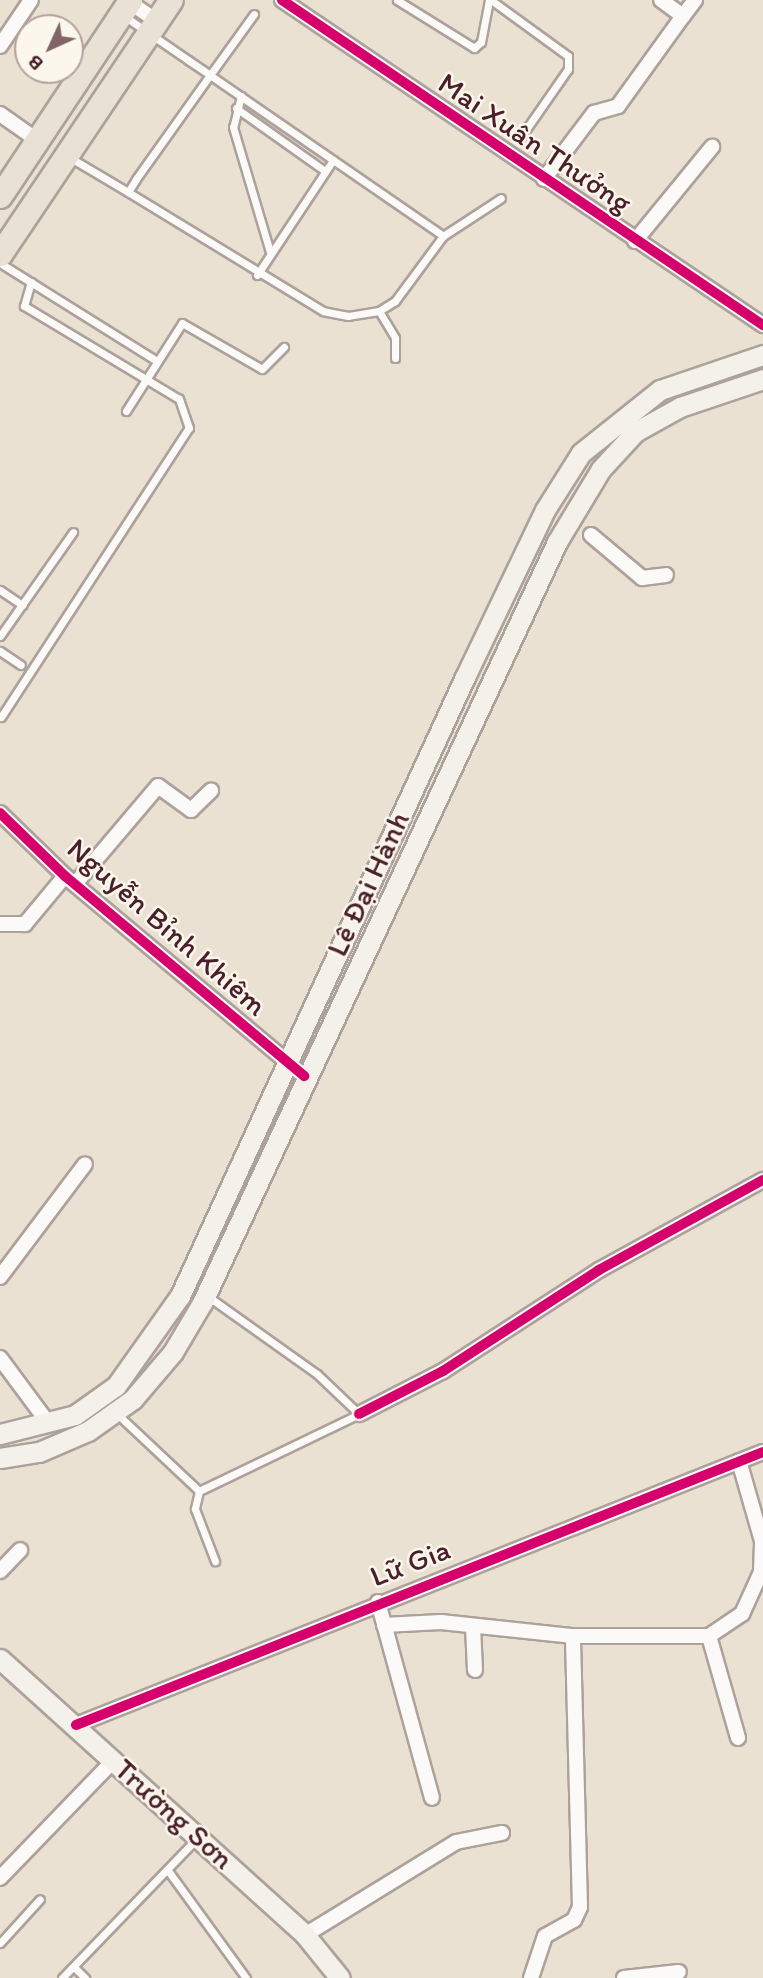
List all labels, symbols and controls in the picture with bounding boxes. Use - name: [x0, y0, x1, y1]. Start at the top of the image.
- north arrow: [14, 14, 84, 84]
- text: B: [23, 50, 48, 75]
- street label: Mai Xuân Thưởng: [431, 65, 639, 221]
- street label: Lê Đại Hành: [319, 806, 417, 962]
- street label: Nguyễn Bỉnh Khiêm: [60, 831, 274, 1023]
- street label: Lữ Gia: [365, 1531, 455, 1595]
- street label: Trường Sơn: [107, 1751, 241, 1877]

